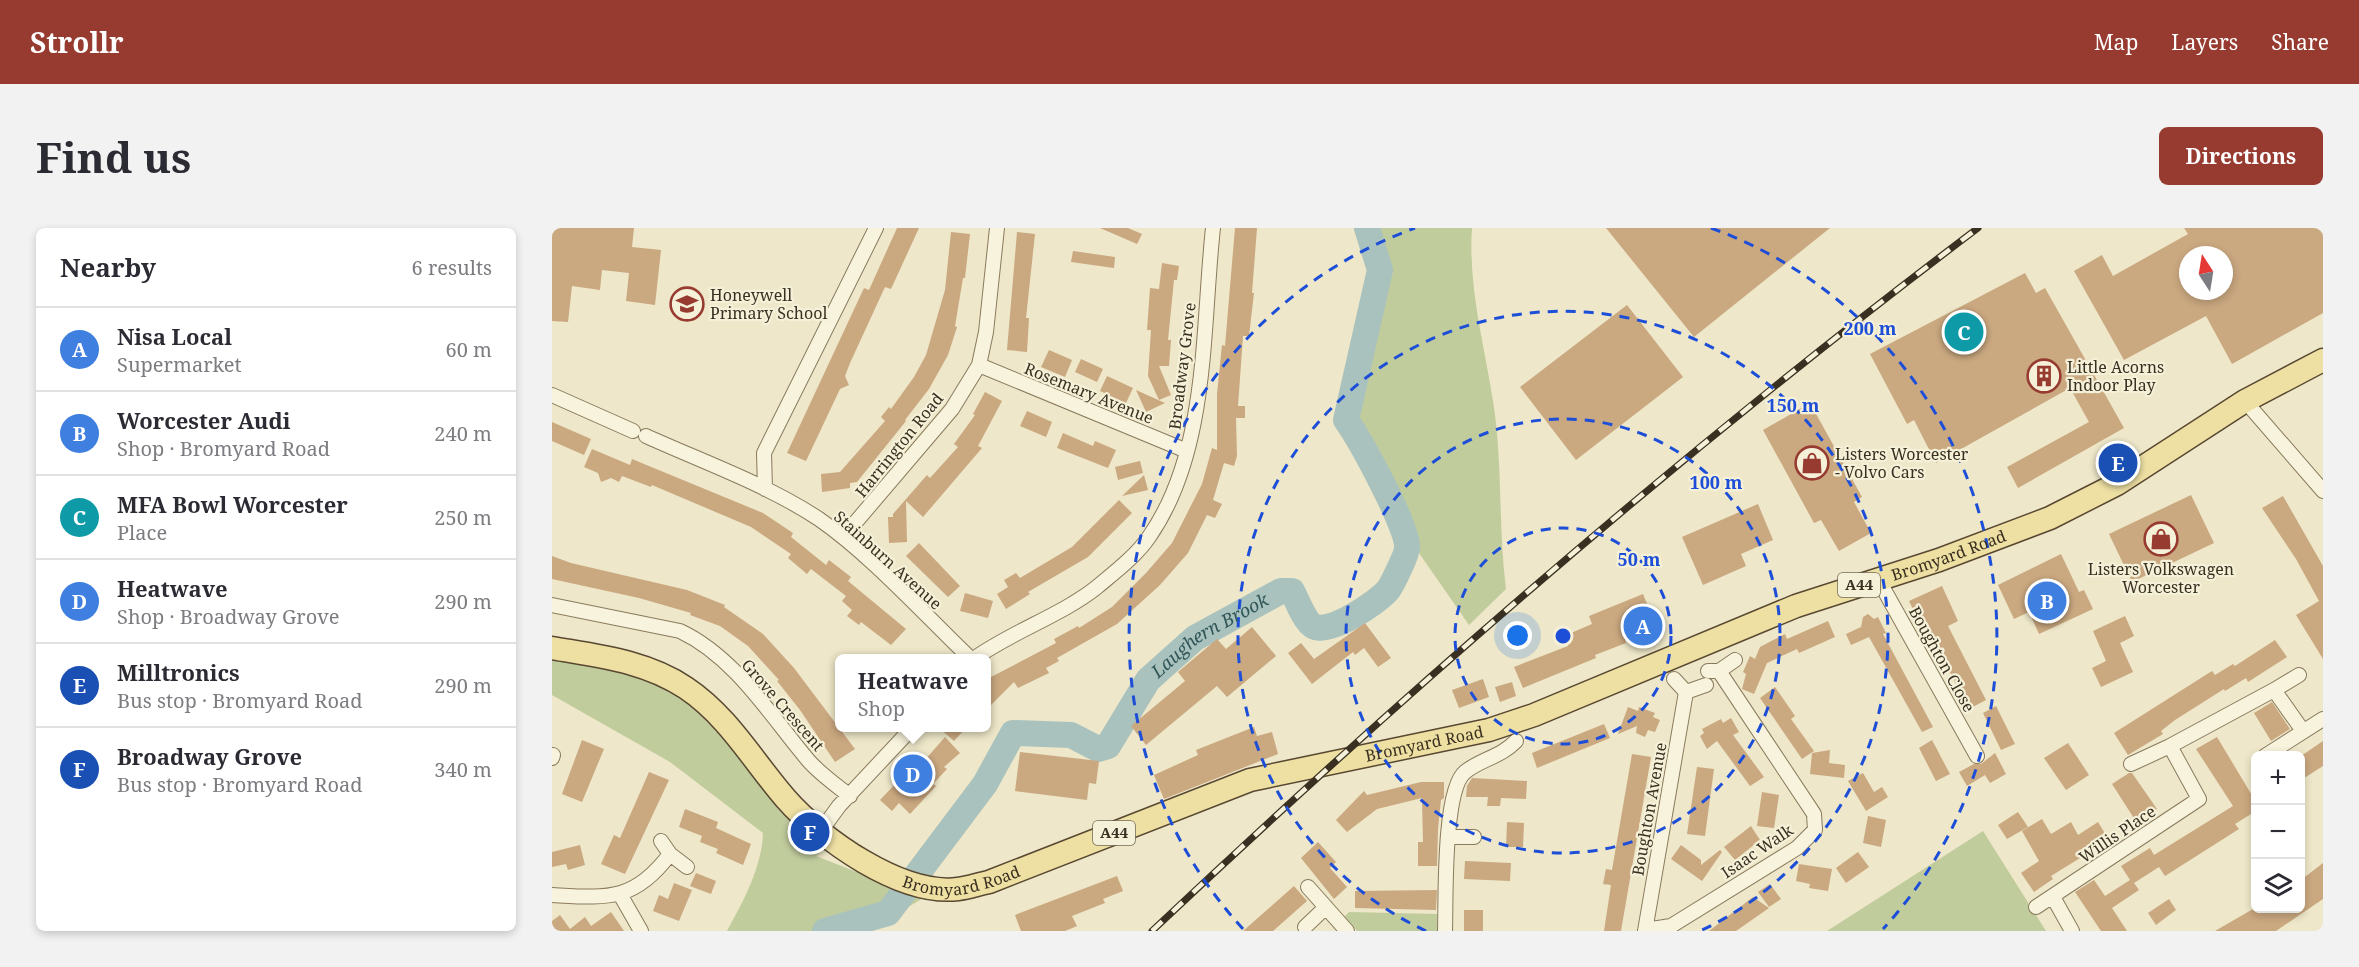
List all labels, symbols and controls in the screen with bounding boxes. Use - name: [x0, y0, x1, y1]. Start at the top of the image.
- text: Strollr: [30, 23, 124, 61]
- text: Map: [2094, 28, 2138, 56]
- text: Layers: [2171, 28, 2238, 56]
- text: Share: [2271, 28, 2329, 56]
- button: Directions: [2159, 127, 2323, 185]
- text: Find us: [36, 128, 191, 185]
- north arrow: [2179, 246, 2233, 300]
- text: Nearby: [60, 249, 156, 285]
- text: 6 results: [412, 254, 492, 281]
- place label: Honeywell Primary School: [710, 284, 827, 324]
- school or university icon: Honeywell Primary School: [669, 286, 705, 322]
- street label: Broadway Grove: [1163, 301, 1201, 431]
- pin: C: [1944, 310, 1984, 354]
- text: 200 m: [1844, 316, 1897, 340]
- text: Nisa Local: [117, 321, 232, 351]
- text: A: [72, 336, 87, 363]
- text: 60 m: [446, 336, 492, 363]
- text: Supermarket: [117, 351, 242, 378]
- place label: Little Acorns Indoor Play: [2067, 356, 2164, 396]
- street label: Rosemary Avenue: [1021, 357, 1157, 429]
- building icon: Little Acorns Indoor Play: [2026, 358, 2062, 394]
- street label: Harrington Road: [850, 388, 948, 502]
- text: 150 m: [1767, 393, 1820, 417]
- text: Worcester Audi: [117, 405, 290, 435]
- text: B: [73, 420, 86, 447]
- text: 240 m: [434, 420, 492, 447]
- text: Shop · Bromyard Road: [117, 435, 330, 462]
- pin: E: [2098, 440, 2138, 486]
- place label: Listers Worcester - Volvo Cars: [1835, 443, 1969, 483]
- shop icon: Listers Worcester - Volvo Cars: [1794, 445, 1830, 481]
- text: 100 m: [1690, 470, 1743, 494]
- text: MFA Bowl Worcester: [117, 489, 348, 519]
- text: C: [73, 504, 86, 531]
- text: 250 m: [434, 504, 492, 531]
- street label: Stainburn Avenue: [829, 506, 947, 614]
- text: Place: [117, 519, 167, 546]
- shop icon: Listers Volkswagen Worcester: [2143, 521, 2179, 557]
- street label: Bromyard Road: [1888, 525, 2009, 586]
- text: 50 m: [1618, 547, 1661, 571]
- place label: Listers Volkswagen Worcester: [2088, 558, 2234, 598]
- text: Heatwave: [117, 573, 228, 603]
- road number: A44: [1838, 573, 1880, 597]
- pin: B: [2028, 578, 2066, 623]
- water label: Laughern Brook: [1145, 587, 1273, 683]
- text: D: [72, 588, 87, 615]
- text: 290 m: [434, 588, 492, 615]
- street label: Boughton Close: [1904, 602, 1980, 716]
- text: Shop · Broadway Grove: [117, 603, 340, 630]
- pin: A: [1624, 604, 1662, 648]
- your location: [1503, 621, 1532, 650]
- centre of rings: [1553, 626, 1573, 646]
- street label: Grove Crescent: [737, 654, 829, 756]
- popup: [835, 654, 991, 732]
- text: Milltronics: [117, 657, 240, 687]
- text: Heatwave: [858, 665, 968, 695]
- text: E: [73, 672, 86, 699]
- text: 290 m: [434, 672, 492, 699]
- text: Bus stop · Bromyard Road: [117, 687, 362, 714]
- text: Shop: [858, 695, 905, 722]
- street label: Bromyard Road: [1363, 720, 1486, 767]
- text: Broadway Grove: [117, 741, 302, 771]
- street label: Boughton Avenue: [1626, 741, 1672, 877]
- map controls: [2251, 751, 2305, 913]
- button: +: [2251, 751, 2305, 805]
- pin: D: [894, 752, 932, 796]
- text: F: [73, 756, 86, 783]
- text: 340 m: [434, 756, 492, 783]
- text: Bus stop · Bromyard Road: [117, 771, 362, 798]
- street label: Willis Place: [2074, 800, 2160, 868]
- button: −: [2251, 805, 2305, 859]
- pin: F: [790, 810, 830, 854]
- street label: Isaac Walk: [1717, 819, 1798, 883]
- road number: A44: [1093, 821, 1135, 845]
- button: layers: [2251, 859, 2305, 913]
- street label: Bromyard Road: [900, 860, 1023, 901]

